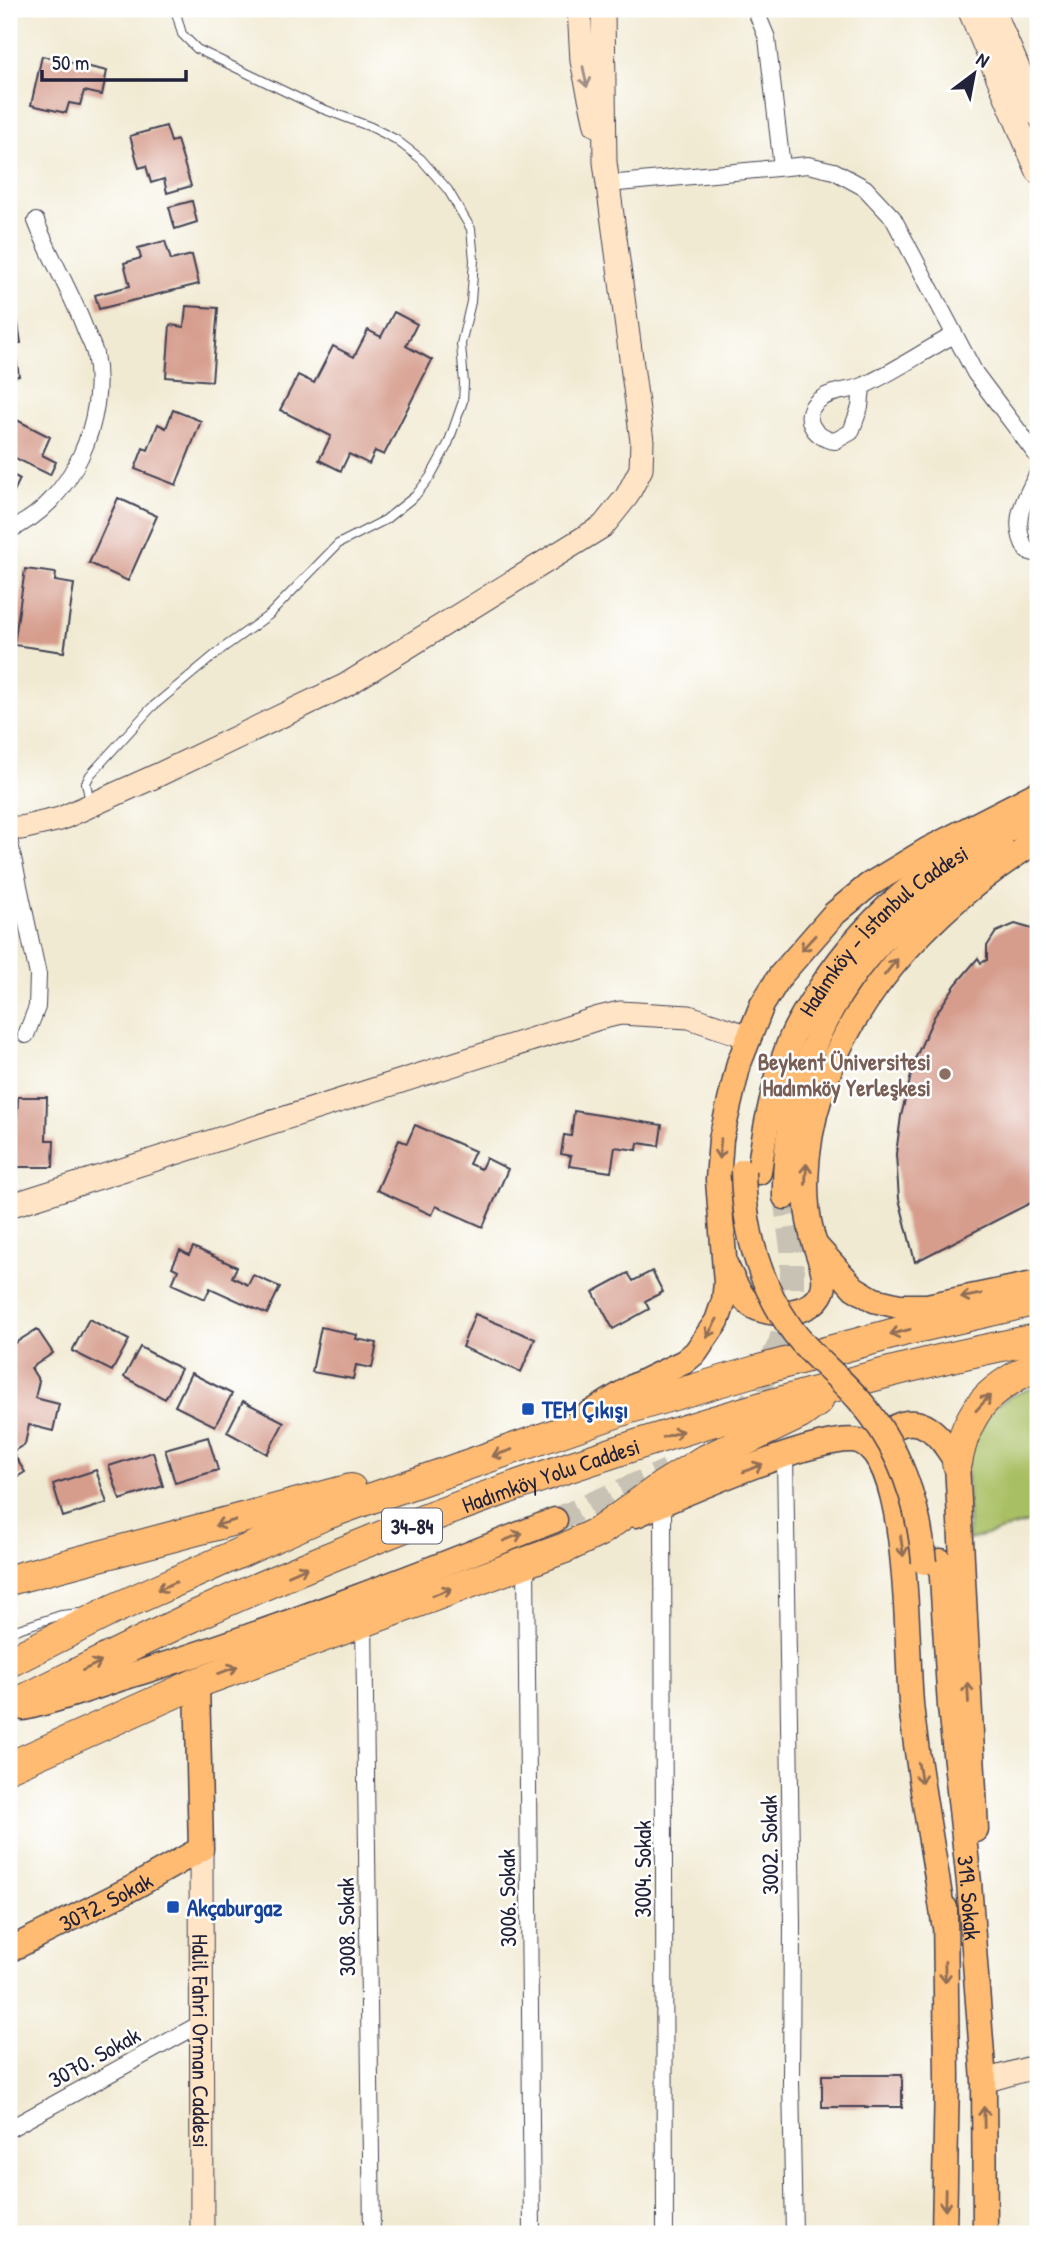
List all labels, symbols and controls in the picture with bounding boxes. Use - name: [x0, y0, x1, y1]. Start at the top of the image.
- scale bar: [42, 38, 186, 82]
- north arrow: [939, 38, 1009, 108]
- text: N: [972, 46, 994, 73]
- text: 50 m: [52, 48, 89, 77]
- one-way arrow: [578, 65, 592, 88]
- street label: Hadımköy - İstanbul Caddesi: [791, 837, 973, 1022]
- one-way arrow: [800, 934, 816, 952]
- one-way arrow: [883, 958, 898, 976]
- place label: Beykent Üniversitesi Hadımköy Yerleşkesi: [758, 1046, 931, 1104]
- marker: Beykent Üniversitesi Hadımköy Yerleşkesi: [937, 1066, 953, 1082]
- one-way arrow: [713, 1137, 726, 1159]
- one-way arrow: [800, 1163, 813, 1186]
- one-way arrow: [960, 1290, 983, 1304]
- one-way arrow: [705, 1317, 719, 1337]
- one-way arrow: [889, 1326, 912, 1339]
- place label: TEM Çıkışı: [541, 1394, 628, 1425]
- one-way arrow: [975, 1395, 992, 1412]
- marker: TEM Çıkışı: [520, 1401, 536, 1417]
- one-way arrow: [662, 1427, 684, 1440]
- street label: Hadımköy Yolu Caddesi: [457, 1430, 643, 1520]
- one-way arrow: [492, 1448, 514, 1460]
- one-way arrow: [742, 1460, 764, 1473]
- road number: 34-84: [382, 1508, 442, 1544]
- one-way arrow: [214, 1517, 236, 1530]
- one-way arrow: [501, 1530, 523, 1543]
- one-way arrow: [896, 1534, 909, 1557]
- one-way arrow: [287, 1564, 309, 1577]
- one-way arrow: [157, 1580, 178, 1593]
- one-way arrow: [430, 1585, 452, 1597]
- one-way arrow: [81, 1658, 102, 1672]
- one-way arrow: [217, 1663, 238, 1676]
- one-way arrow: [962, 1682, 975, 1705]
- one-way arrow: [914, 1761, 927, 1784]
- street label: 3002. Sokak: [753, 1794, 785, 1895]
- street label: 3004. Sokak: [627, 1820, 658, 1918]
- street label: 3006. Sokak: [491, 1848, 523, 1947]
- street label: 319. Sokak: [951, 1854, 989, 1942]
- street label: 3072. Sokak: [53, 1864, 158, 1938]
- street label: 3008. Sokak: [330, 1877, 362, 1977]
- place label: Akçaburgaz: [187, 1892, 282, 1924]
- marker: Akçaburgaz: [165, 1899, 181, 1915]
- street label: Halil Fahri Orman Caddesi: [186, 1934, 217, 2148]
- one-way arrow: [938, 1961, 952, 1984]
- street label: 3070. Sokak: [43, 2019, 146, 2095]
- one-way arrow: [977, 2106, 991, 2129]
- one-way arrow: [938, 2188, 951, 2211]

